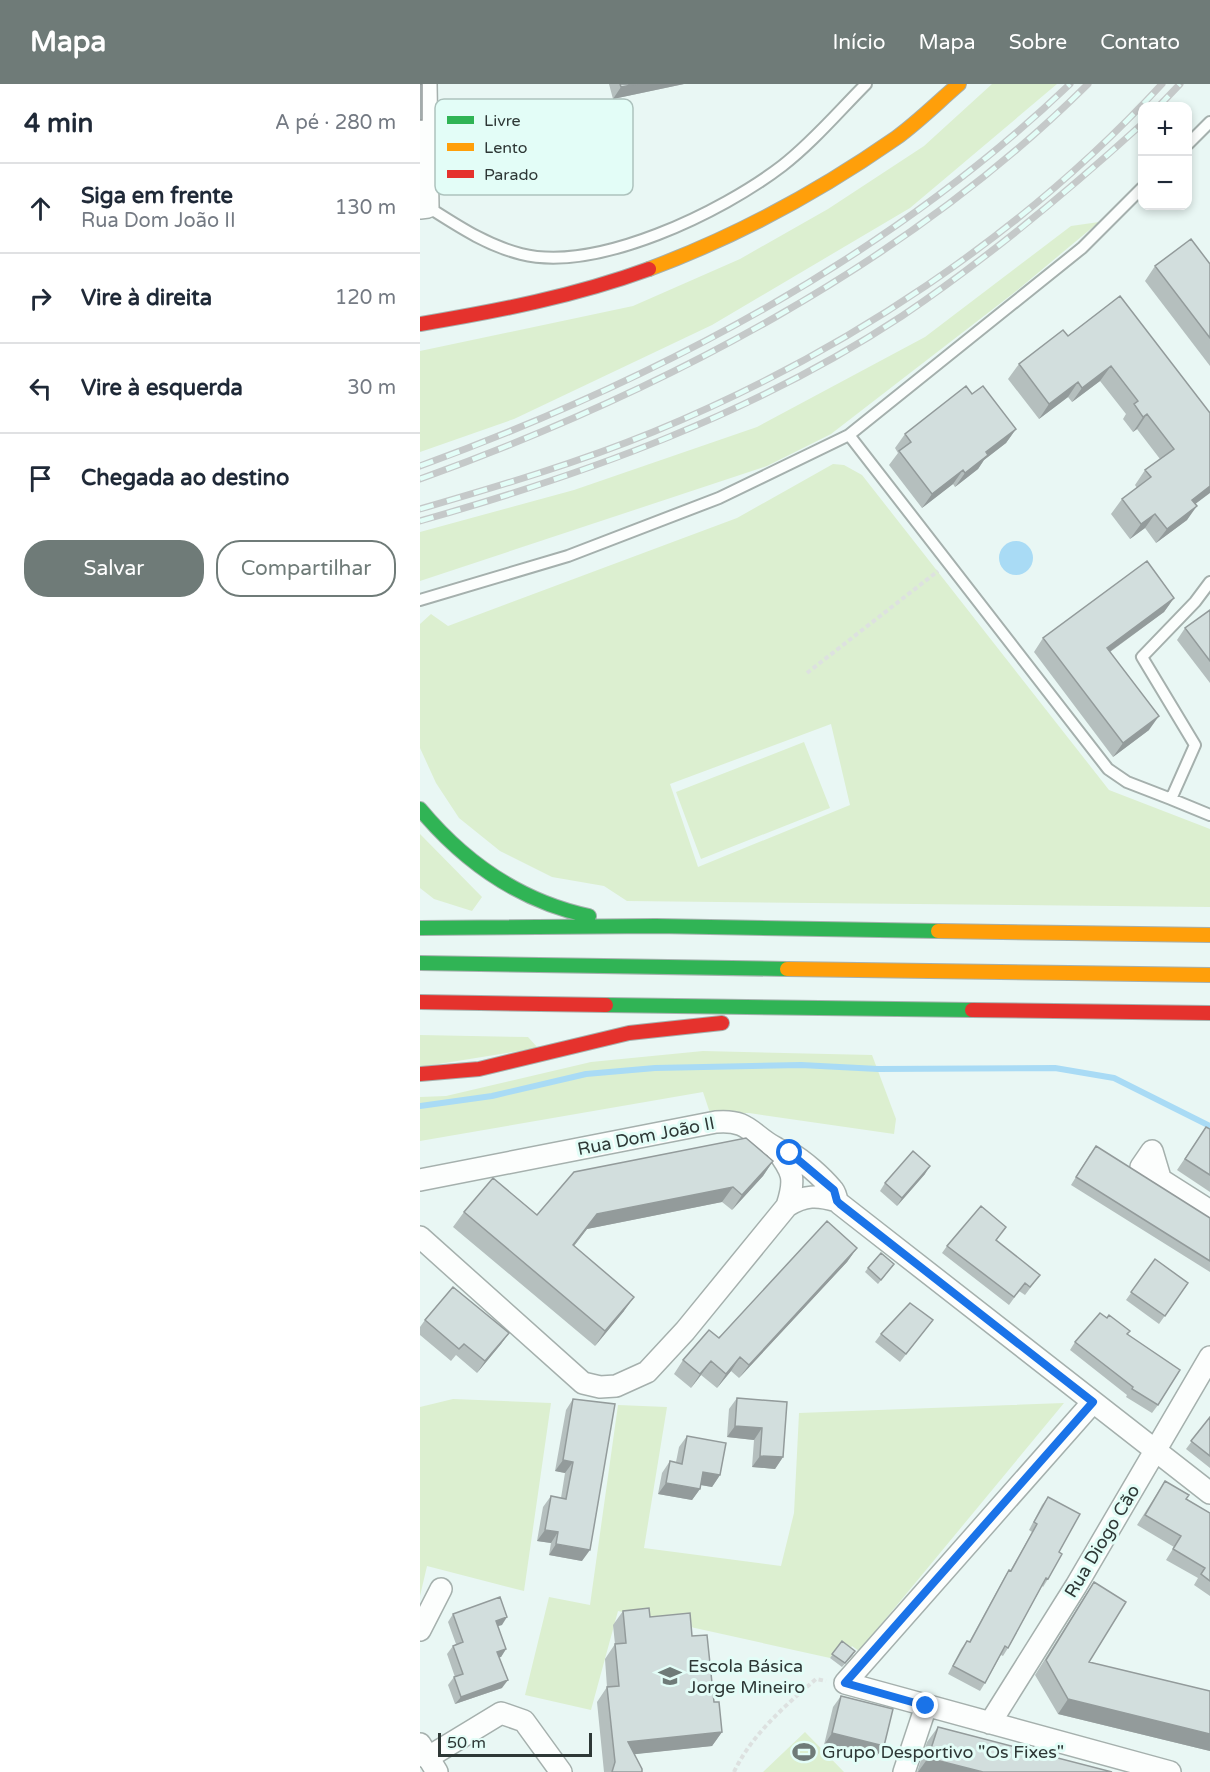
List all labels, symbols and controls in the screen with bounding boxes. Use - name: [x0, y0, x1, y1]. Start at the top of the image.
- text: Mapa: [30, 25, 106, 59]
- text: Início: [833, 30, 885, 55]
- text: Mapa: [918, 30, 976, 55]
- text: Sobre: [1009, 30, 1067, 55]
- text: Contato: [1100, 30, 1180, 55]
- legend: [435, 99, 633, 195]
- map controls: [1138, 102, 1192, 210]
- button: +: [1138, 102, 1192, 156]
- text: 4 min: [24, 108, 93, 139]
- text: A pé · 280 m: [275, 111, 396, 135]
- text: Livre: [484, 111, 521, 131]
- text: Lento: [484, 138, 528, 158]
- button: −: [1138, 156, 1192, 210]
- text: Parado: [484, 165, 538, 185]
- text: Siga em frente: [81, 183, 233, 209]
- icon: ahead: [24, 192, 57, 225]
- text: 130 m: [335, 196, 396, 220]
- text: Rua Dom João II: [81, 209, 236, 233]
- icon: right: [24, 282, 57, 315]
- text: Vire à direita: [81, 285, 212, 311]
- text: 120 m: [335, 286, 396, 310]
- icon: left: [24, 372, 57, 405]
- text: Vire à esquerda: [81, 375, 243, 401]
- text: 30 m: [347, 376, 396, 400]
- icon: arrive: [24, 462, 57, 495]
- text: Chegada ao destino: [81, 465, 289, 491]
- button: Salvar: [24, 540, 204, 597]
- button: Compartilhar: [216, 540, 396, 597]
- street label: Rua Dom João II: [576, 1112, 716, 1160]
- route start: [776, 1139, 802, 1165]
- street label: Rua Diogo Cão: [1060, 1480, 1144, 1601]
- place label: Escola Básica Jorge Mineiro: [688, 1655, 805, 1698]
- school or university icon: Escola Básica Jorge Mineiro: [657, 1663, 683, 1689]
- route end: [912, 1692, 938, 1718]
- scale bar: [438, 1730, 592, 1758]
- text: 50 m: [447, 1733, 486, 1753]
- sports icon: Grupo Desportivo "Os Fixes": [791, 1739, 817, 1765]
- place label: Grupo Desportivo "Os Fixes": [822, 1741, 1064, 1763]

